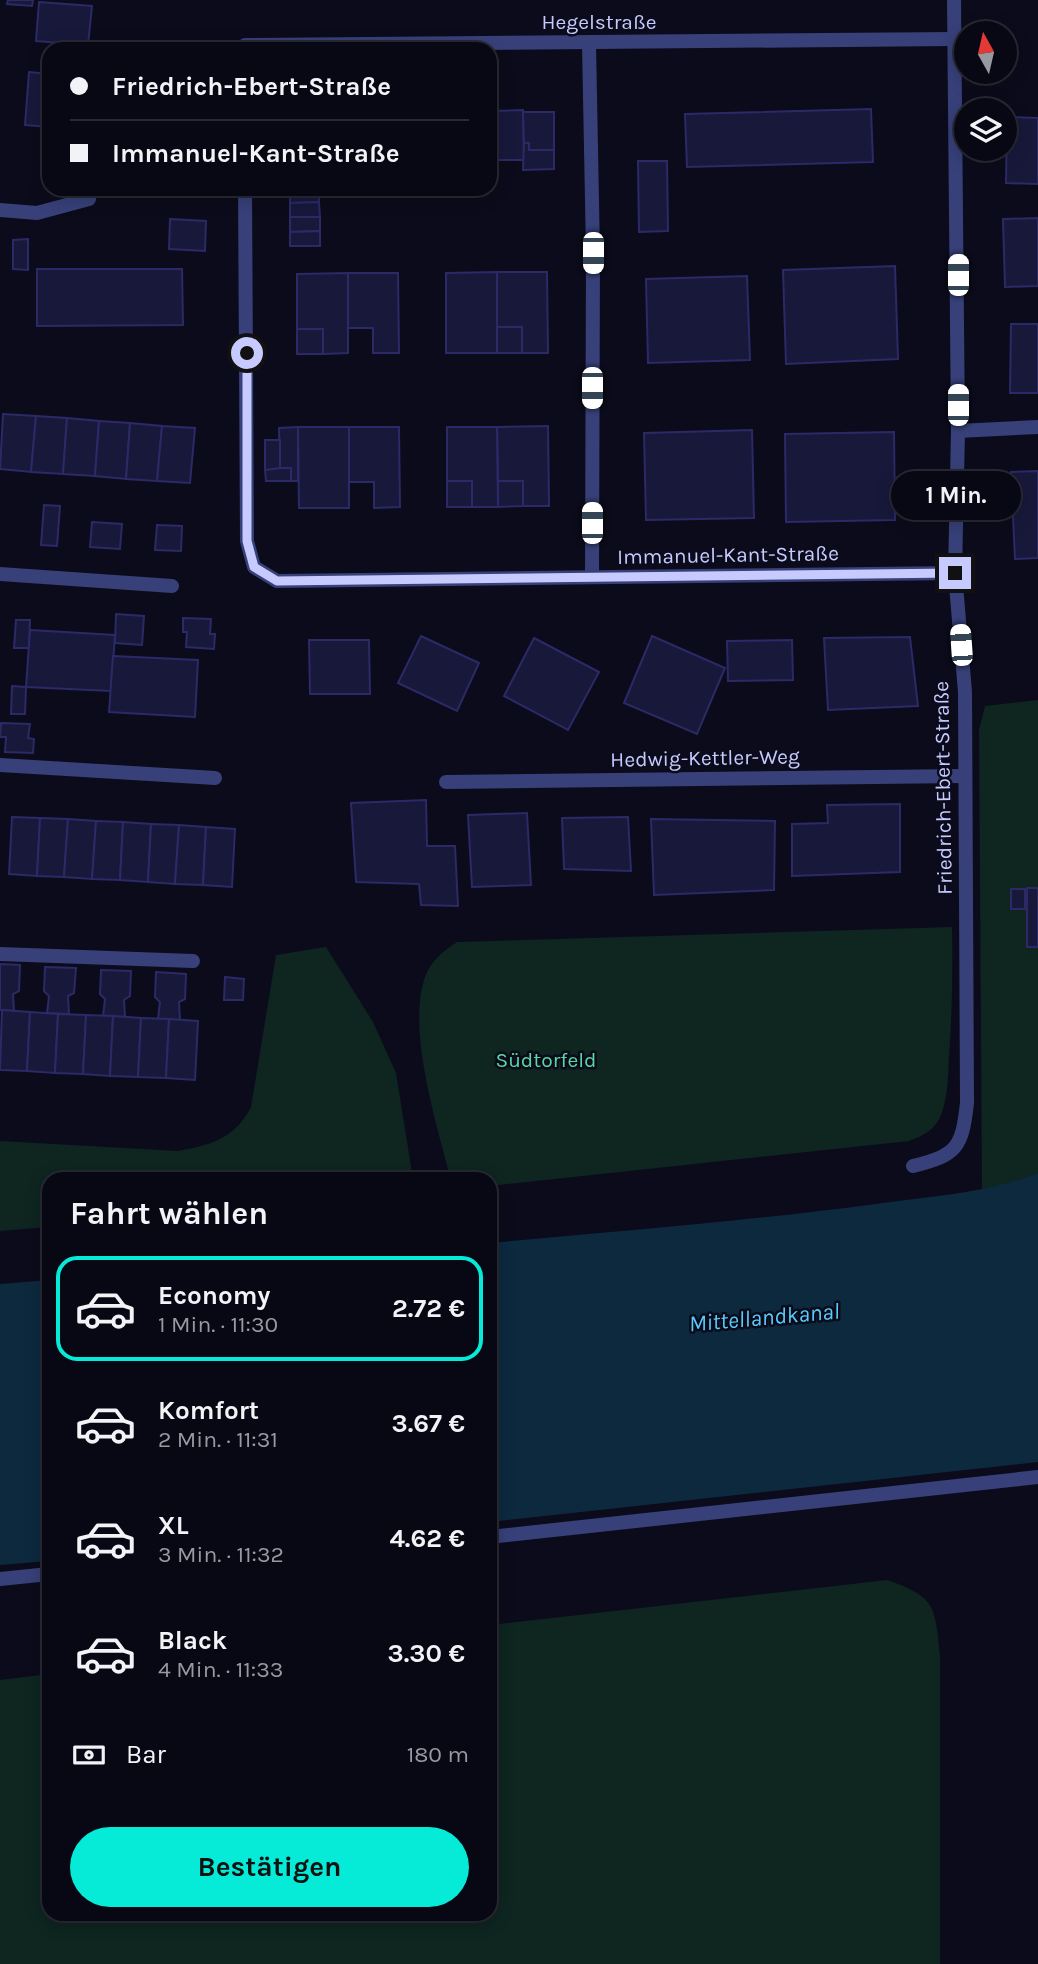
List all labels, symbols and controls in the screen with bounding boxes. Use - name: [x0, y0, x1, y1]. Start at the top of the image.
- street label: Hegelstraße: [541, 10, 657, 34]
- north arrow: [954, 21, 1017, 84]
- map controls: [954, 21, 1017, 161]
- text: Friedrich-Ebert-Straße: [112, 71, 391, 102]
- button: layers: [954, 98, 1017, 161]
- text: Immanuel-Kant-Straße: [112, 138, 400, 169]
- car: [583, 232, 604, 274]
- car: [948, 254, 969, 296]
- route start: [231, 337, 263, 369]
- car: [582, 367, 603, 409]
- car: [948, 384, 969, 426]
- callout: 1 Min.: [890, 472, 1020, 520]
- text: 1 Min.: [926, 482, 986, 509]
- car: [582, 502, 603, 544]
- street label: Immanuel-Kant-Straße: [617, 541, 839, 569]
- route end: [939, 557, 971, 589]
- car: [950, 623, 973, 667]
- street label: Friedrich-Ebert-Straße: [929, 681, 957, 895]
- street label: Hedwig-Kettler-Weg: [610, 744, 800, 772]
- park label: Südtorfeld: [495, 1048, 597, 1072]
- text: Fahrt wählen: [70, 1195, 268, 1232]
- icon: car: [74, 1277, 137, 1340]
- text: Economy: [158, 1280, 270, 1311]
- text: 2.72 €: [392, 1293, 465, 1324]
- water label: Mittellandkanal: [688, 1297, 841, 1338]
- text: 1 Min. · 11:30: [158, 1311, 278, 1338]
- icon: car: [74, 1392, 137, 1455]
- text: Komfort: [158, 1395, 259, 1426]
- text: 3.67 €: [391, 1408, 465, 1439]
- text: 2 Min. · 11:31: [158, 1426, 278, 1453]
- icon: car: [74, 1507, 137, 1570]
- text: XL: [158, 1510, 189, 1541]
- text: 4.62 €: [389, 1523, 465, 1554]
- text: 3 Min. · 11:32: [158, 1541, 284, 1568]
- icon: car: [74, 1622, 137, 1685]
- text: Black: [158, 1625, 227, 1656]
- text: 3.30 €: [388, 1638, 465, 1669]
- text: 4 Min. · 11:33: [158, 1656, 283, 1683]
- icon: cash: [70, 1736, 108, 1774]
- text: Bar: [126, 1739, 166, 1770]
- text: 180 m: [407, 1741, 469, 1768]
- button: Bestätigen: [70, 1827, 469, 1907]

